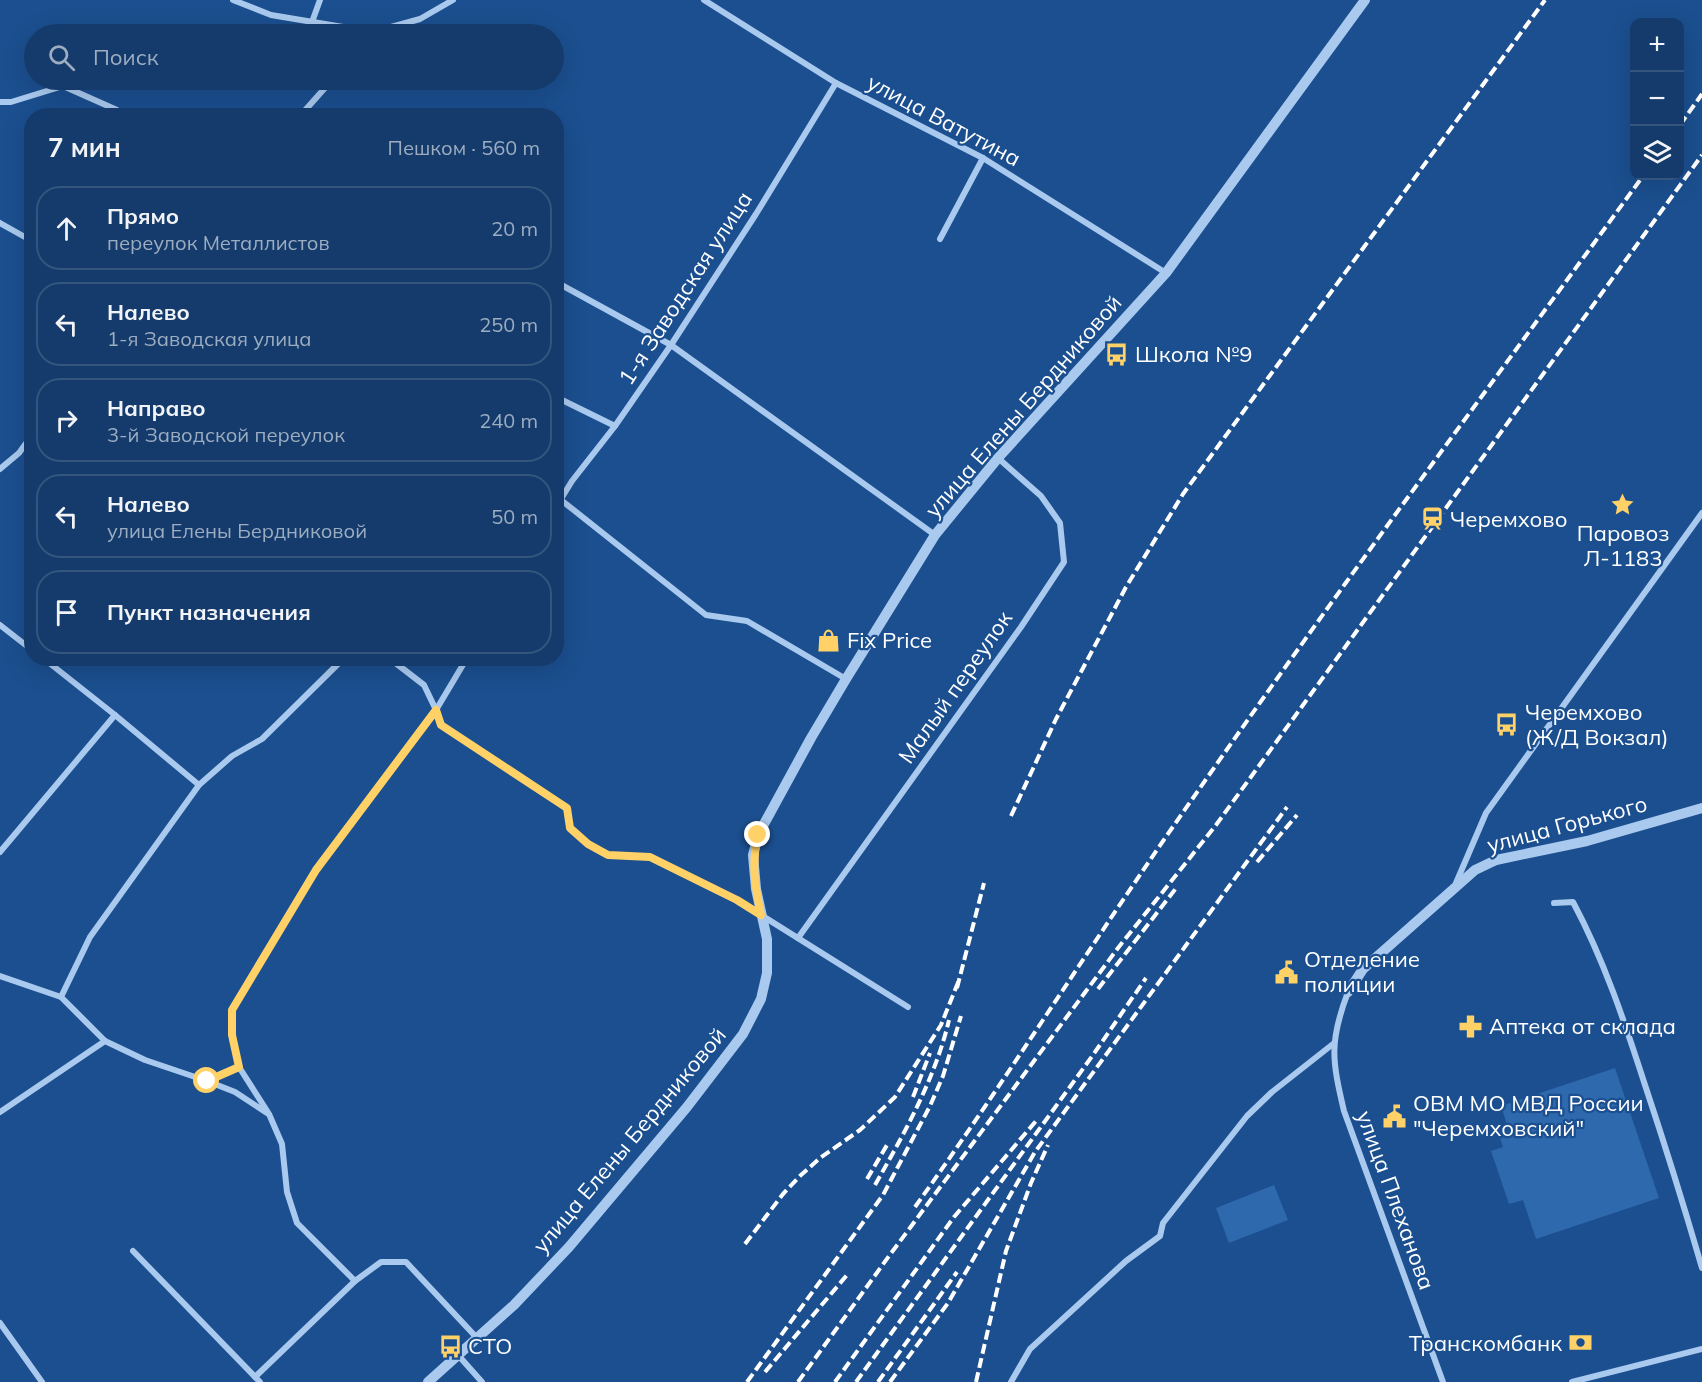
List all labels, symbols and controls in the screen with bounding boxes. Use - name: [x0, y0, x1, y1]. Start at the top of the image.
- map controls: [1630, 18, 1684, 180]
- button: +: [1630, 18, 1684, 72]
- search box: [24, 24, 564, 90]
- icon: search: [45, 41, 78, 74]
- text: Поиск: [93, 43, 159, 71]
- street label: улица Ватутина: [862, 68, 1026, 172]
- button: −: [1630, 72, 1684, 126]
- button: layers: [1630, 126, 1684, 180]
- text: 7 мин: [48, 131, 121, 164]
- text: Пешком · 560 m: [388, 135, 540, 160]
- street label: 1-я Заводская улица: [612, 186, 758, 390]
- text: Прямо: [107, 202, 179, 230]
- icon: ahead: [50, 212, 83, 245]
- text: 20 m: [491, 216, 538, 241]
- text: переулок Металлистов: [107, 230, 330, 255]
- street label: улица Елены Бердниковой: [919, 289, 1127, 523]
- text: Налево: [107, 298, 190, 326]
- icon: left: [50, 308, 83, 341]
- text: 250 m: [479, 312, 538, 337]
- text: 1-я Заводская улица: [107, 326, 312, 351]
- place label: Школа №9: [1135, 340, 1252, 368]
- bus stop icon: Школа №9: [1104, 341, 1130, 367]
- text: Направо: [107, 394, 205, 422]
- icon: right: [50, 404, 83, 437]
- text: 240 m: [479, 408, 538, 433]
- text: 3-й Заводской переулок: [107, 422, 345, 447]
- text: Налево: [107, 490, 190, 518]
- place icon: Паровоз Л-1183: [1610, 491, 1636, 517]
- icon: left: [50, 500, 83, 533]
- text: 50 m: [491, 504, 538, 529]
- place label: Черемхово: [1450, 505, 1567, 533]
- station icon: Черемхово: [1419, 506, 1445, 532]
- text: улица Елены Бердниковой: [107, 518, 367, 543]
- place label: Паровоз Л-1183: [1577, 519, 1669, 572]
- icon: arrive: [50, 596, 83, 629]
- text: Пункт назначения: [107, 598, 311, 626]
- street label: Малый переулок: [892, 605, 1018, 769]
- place label: Fix Price: [847, 626, 932, 654]
- shop icon: Fix Price: [816, 627, 842, 653]
- place label: Черемхово (Ж/Д Вокзал): [1525, 698, 1669, 751]
- bus stop icon: Черемхово (Ж/Д Вокзал): [1494, 712, 1520, 738]
- street label: улица Горького: [1484, 789, 1650, 859]
- route end: [744, 821, 770, 847]
- place label: Отделение полиции: [1304, 945, 1420, 998]
- public building icon: Отделение полиции: [1273, 959, 1299, 985]
- place label: Аптека от склада: [1489, 1012, 1676, 1040]
- pharmacy icon: Аптека от склада: [1458, 1013, 1484, 1039]
- street label: улица Елены Бердниковой: [526, 1021, 732, 1259]
- route start: [193, 1067, 219, 1093]
- place label: ОВМ МО МВД России "Черемховский": [1413, 1089, 1644, 1142]
- public building icon: ОВМ МО МВД России "Черемховский": [1382, 1103, 1408, 1129]
- street label: улица Плеханова: [1351, 1107, 1441, 1293]
- place label: Транскомбанк: [1409, 1329, 1562, 1357]
- bank icon: Транскомбанк: [1567, 1330, 1593, 1356]
- place label: СТО: [468, 1332, 512, 1360]
- bus stop icon: СТО: [437, 1333, 463, 1359]

